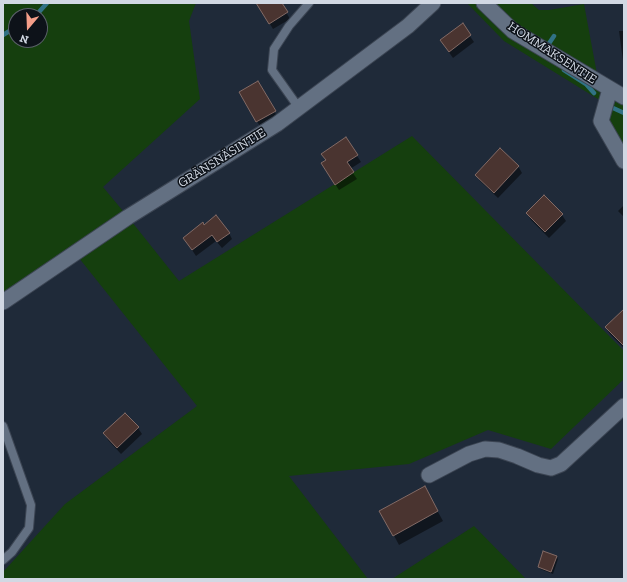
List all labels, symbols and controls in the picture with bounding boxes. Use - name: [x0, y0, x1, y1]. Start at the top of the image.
- north arrow: [8, 8, 48, 48]
- street label: HOMMAKSENTIE: [505, 18, 599, 88]
- text: N: [18, 31, 30, 46]
- street label: GRÄNSNÄSINTIE: [175, 125, 269, 191]

